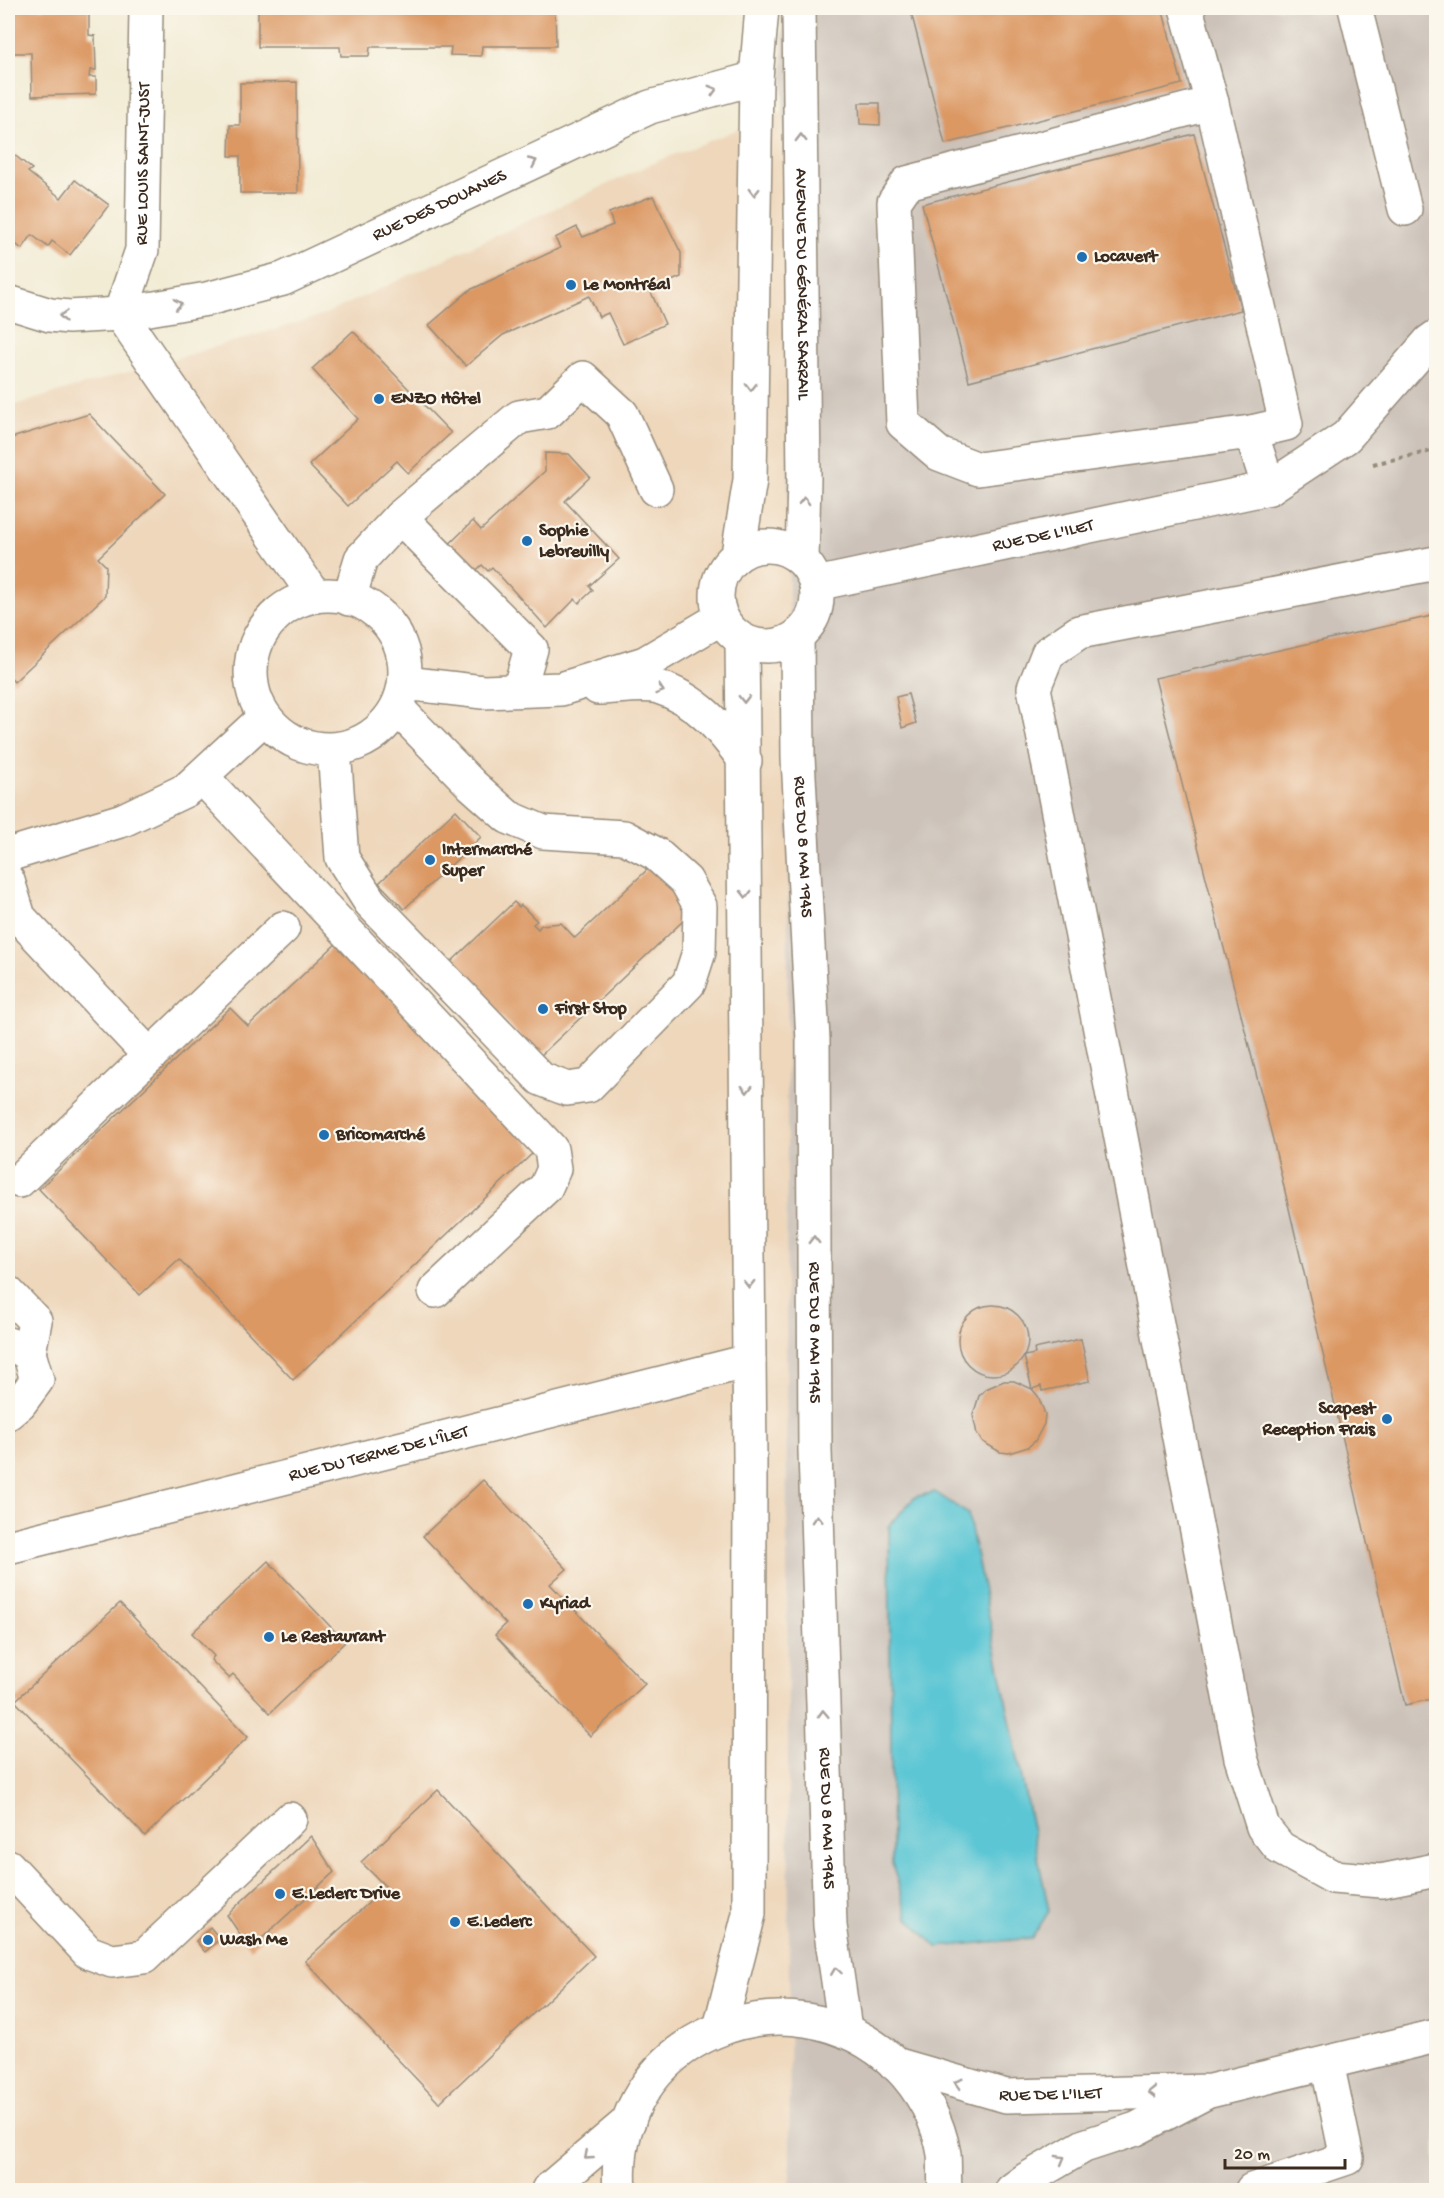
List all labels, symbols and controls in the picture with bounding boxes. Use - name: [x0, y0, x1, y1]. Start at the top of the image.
- street label: RUE LOUIS SAINT-JUST: [132, 81, 155, 245]
- one-way arrow: [707, 85, 718, 97]
- one-way arrow: [795, 133, 807, 142]
- one-way arrow: [526, 158, 537, 170]
- street label: RUE DES DOUANES: [369, 165, 511, 246]
- street label: AVENUE DU GÉNÉRAL SARRAIL: [790, 168, 814, 401]
- one-way arrow: [748, 187, 760, 196]
- place label: Locavert: [1094, 247, 1159, 268]
- marker: Locavert: [1075, 250, 1089, 264]
- place label: Le Montréal: [583, 275, 671, 296]
- marker: Le Montréal: [564, 278, 578, 292]
- one-way arrow: [173, 299, 182, 311]
- one-way arrow: [58, 310, 67, 323]
- one-way arrow: [745, 382, 757, 391]
- place label: ENZO Hôtel: [391, 389, 481, 410]
- marker: ENZO Hôtel: [372, 392, 386, 406]
- one-way arrow: [797, 496, 810, 505]
- street label: RUE DE L'ILET: [991, 515, 1096, 557]
- place label: Sophie Lebreuilly: [539, 521, 609, 563]
- marker: Sophie Lebreuilly: [520, 534, 534, 548]
- one-way arrow: [654, 683, 665, 695]
- one-way arrow: [737, 694, 750, 703]
- street label: RUE DU 8 MAI 1945: [788, 775, 817, 918]
- place label: Intermarché Super: [442, 840, 533, 882]
- marker: Intermarché Super: [423, 853, 437, 867]
- one-way arrow: [740, 889, 752, 898]
- place label: First Stop: [554, 999, 627, 1020]
- marker: First Stop: [536, 1002, 550, 1016]
- one-way arrow: [741, 1084, 754, 1093]
- place label: Bricomarché: [335, 1125, 426, 1146]
- marker: Bricomarché: [317, 1128, 331, 1142]
- one-way arrow: [808, 1235, 820, 1244]
- street label: RUE DU 8 MAI 1945: [804, 1262, 825, 1404]
- one-way arrow: [743, 1279, 755, 1288]
- place label: Scapest Reception Frais: [1261, 1399, 1377, 1441]
- marker: Scapest Reception Frais: [1380, 1412, 1394, 1426]
- street label: RUE DU TERME DE L'ÎLET: [286, 1421, 472, 1487]
- one-way arrow: [811, 1514, 823, 1523]
- place label: Kyriad: [539, 1594, 592, 1615]
- marker: Kyriad: [521, 1597, 535, 1611]
- place label: Le Restaurant: [281, 1627, 386, 1648]
- marker: Le Restaurant: [262, 1630, 276, 1644]
- one-way arrow: [817, 1709, 830, 1718]
- street label: RUE DU 8 MAI 1945: [814, 1747, 839, 1890]
- place label: E.Leclerc Drive: [292, 1884, 401, 1905]
- marker: E.Leclerc Drive: [273, 1887, 287, 1901]
- place label: E.Leclerc: [467, 1912, 532, 1933]
- marker: E.Leclerc: [448, 1915, 462, 1929]
- place label: Wash Me: [219, 1930, 288, 1951]
- marker: Wash Me: [201, 1933, 215, 1947]
- one-way arrow: [831, 1966, 843, 1976]
- one-way arrow: [954, 2078, 964, 2090]
- street label: RUE DE L'ILET: [996, 2083, 1103, 2107]
- one-way arrow: [1147, 2086, 1156, 2098]
- scale bar: [1225, 2132, 1345, 2170]
- text: 20 m: [1234, 2145, 1270, 2166]
- one-way arrow: [584, 2148, 595, 2159]
- one-way arrow: [1055, 2155, 1065, 2166]

